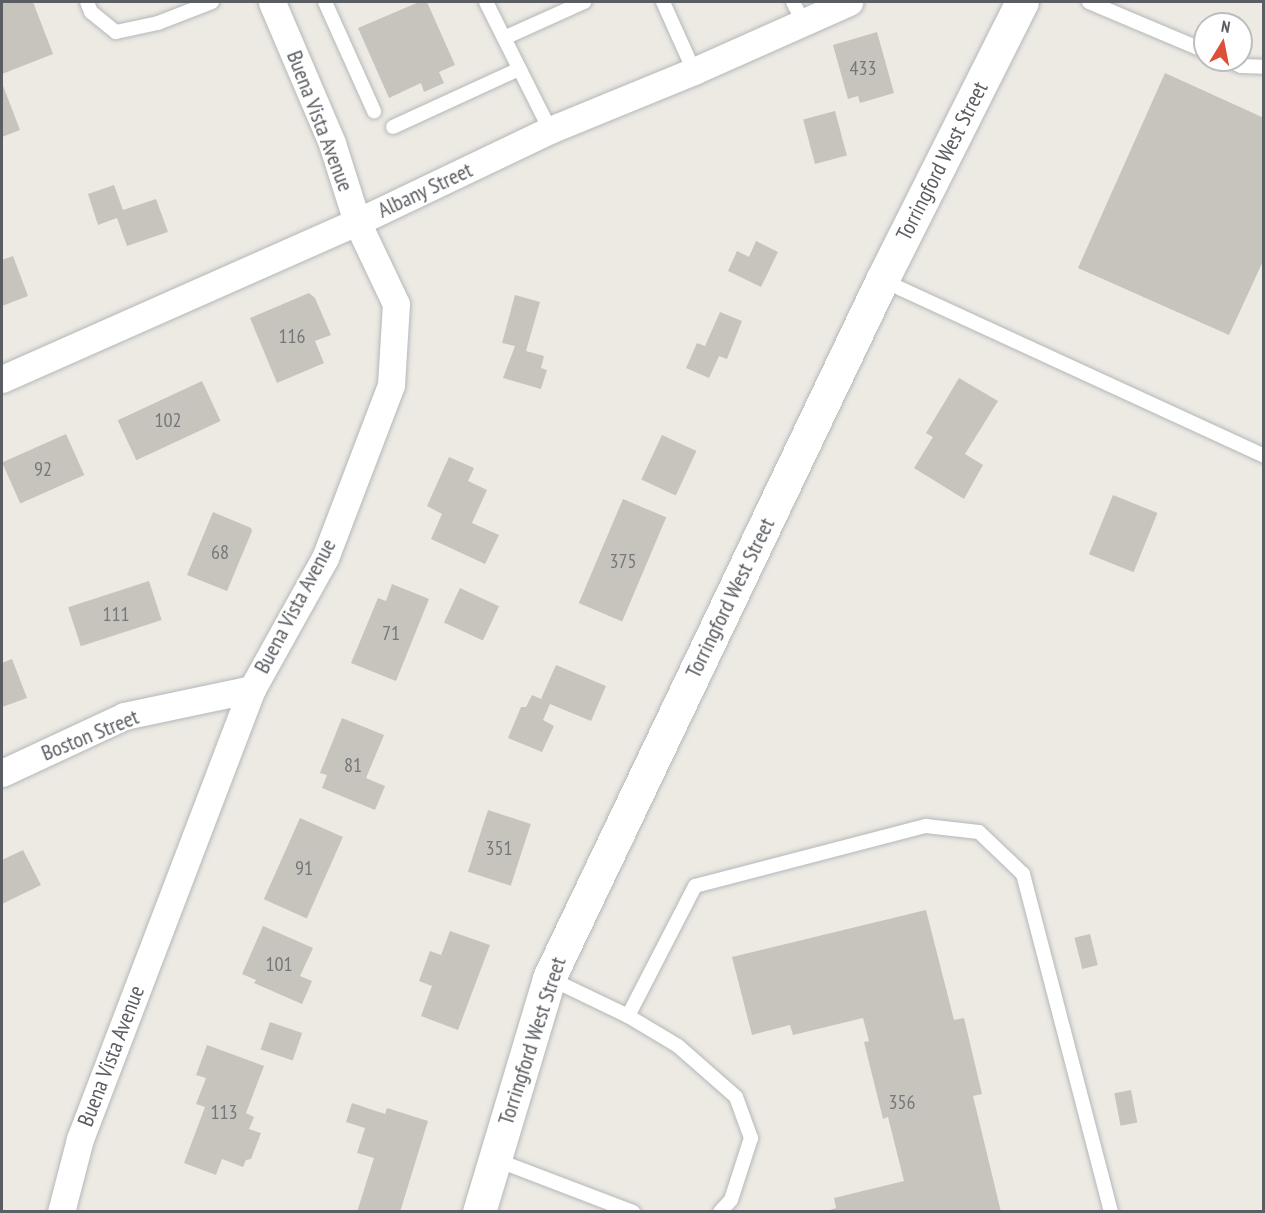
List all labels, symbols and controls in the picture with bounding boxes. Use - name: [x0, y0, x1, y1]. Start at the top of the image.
- north arrow: [1193, 12, 1253, 72]
- text: N: [1220, 16, 1232, 37]
- street label: Buena Vista Avenue: [281, 46, 359, 196]
- house number: 433: [850, 56, 876, 80]
- street label: Torringford West Street: [891, 77, 993, 245]
- street label: Albany Street: [373, 156, 477, 224]
- house number: 116: [279, 324, 305, 348]
- house number: 102: [155, 408, 181, 432]
- house number: 92: [34, 457, 52, 481]
- street label: Torringford West Street: [680, 514, 780, 682]
- street label: Buena Vista Avenue: [248, 534, 342, 678]
- house number: 68: [211, 540, 229, 564]
- house number: 375: [610, 549, 636, 573]
- house number: 111: [103, 602, 129, 626]
- house number: 71: [382, 621, 400, 645]
- street label: Boston Street: [38, 704, 142, 766]
- house number: 81: [344, 753, 362, 777]
- house number: 351: [486, 836, 512, 860]
- house number: 91: [295, 856, 313, 880]
- house number: 101: [266, 952, 292, 976]
- street label: Torringford West Street: [492, 954, 572, 1128]
- street label: Buena Vista Avenue: [72, 981, 150, 1131]
- house number: 356: [889, 1090, 915, 1114]
- house number: 113: [211, 1100, 237, 1124]

